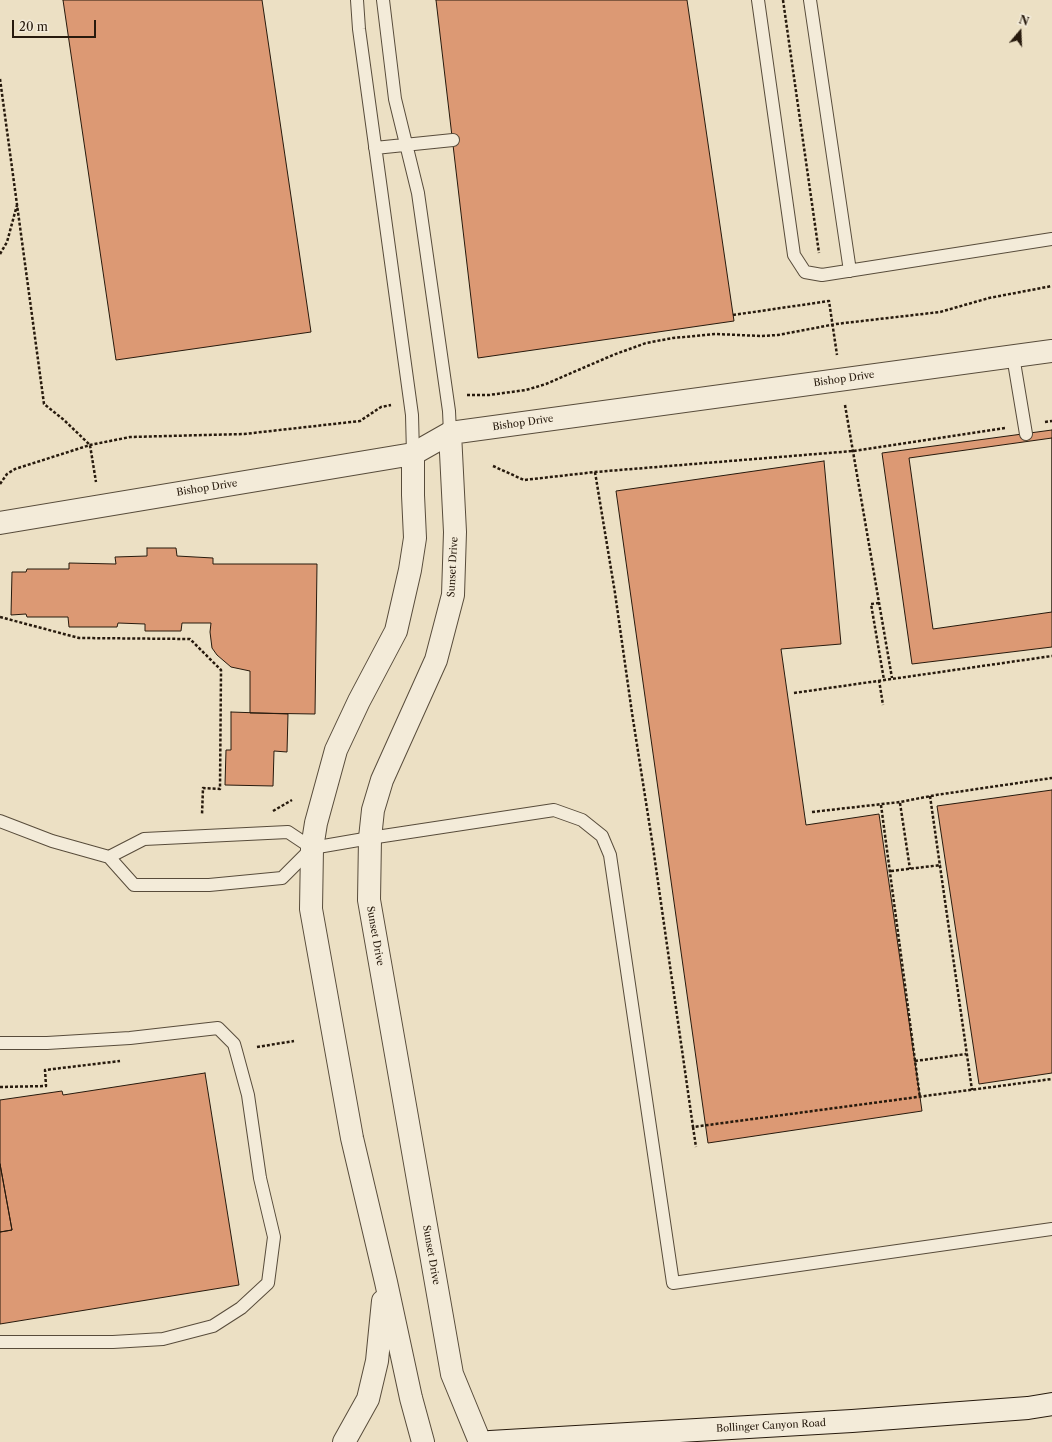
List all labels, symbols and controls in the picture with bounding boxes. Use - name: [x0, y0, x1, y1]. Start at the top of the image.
- scale bar: [14, 12, 98, 38]
- north arrow: [1000, 12, 1040, 52]
- text: N: [1017, 12, 1031, 29]
- text: 20 m: [19, 19, 48, 34]
- street label: Bishop Drive: [813, 369, 875, 389]
- street label: Bishop Drive: [492, 413, 554, 433]
- street label: Bishop Drive: [176, 477, 238, 499]
- street label: Sunset Drive: [445, 536, 461, 598]
- street label: Sunset Drive: [364, 905, 386, 967]
- street label: Sunset Drive: [420, 1224, 442, 1286]
- street label: Bollinger Canyon Road: [716, 1417, 826, 1435]

